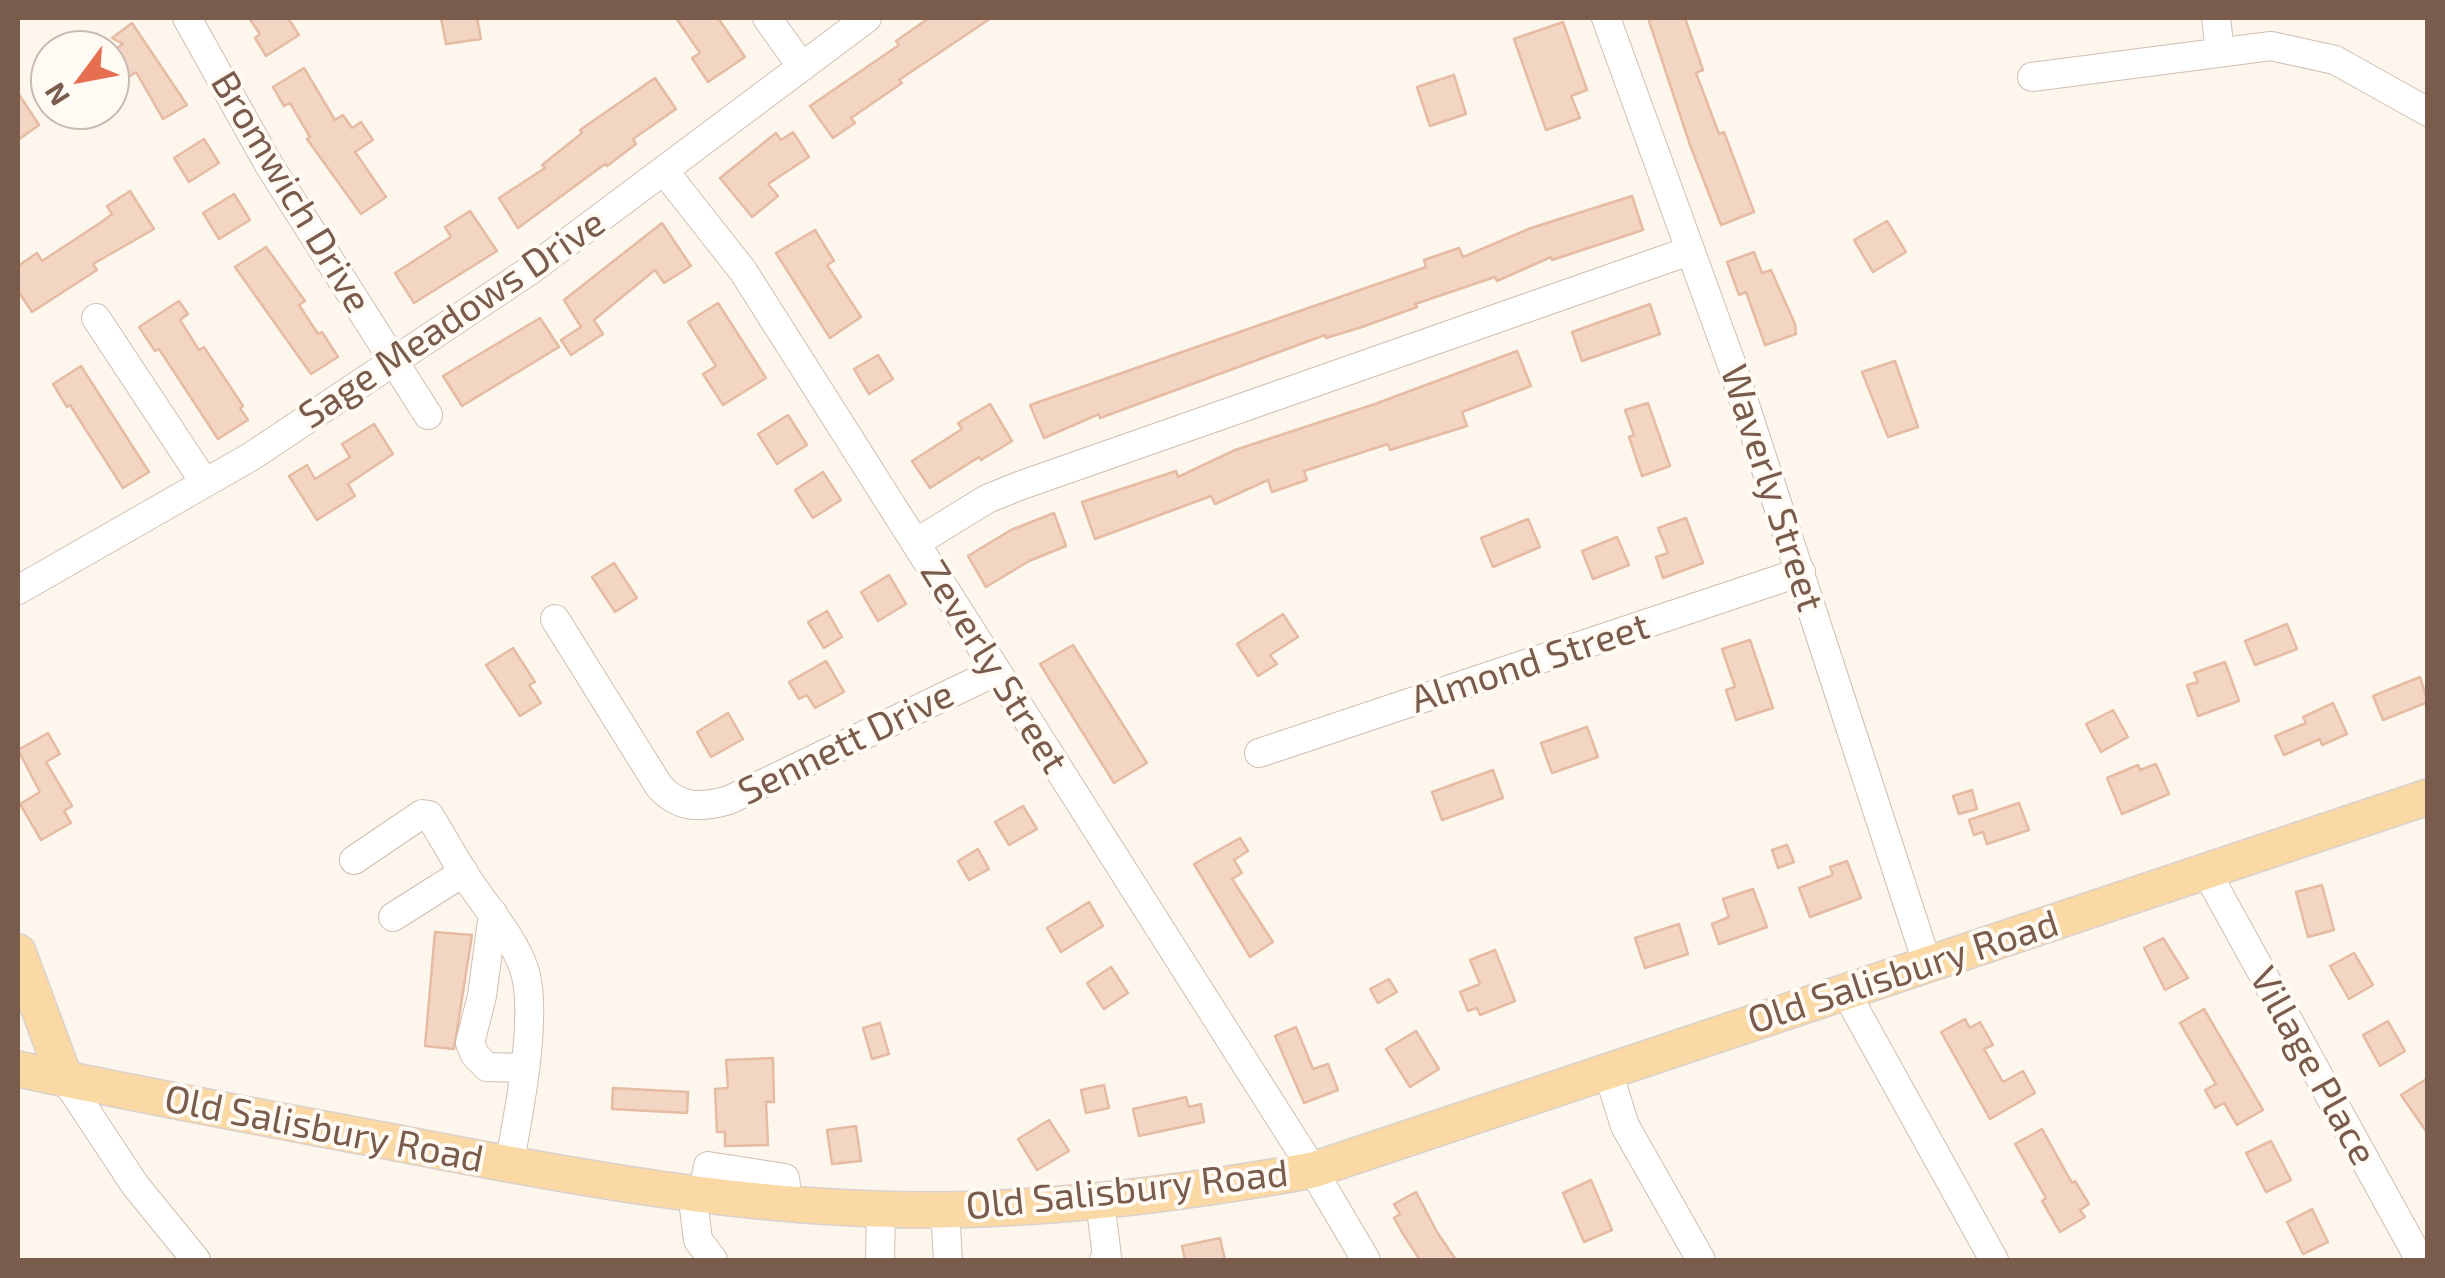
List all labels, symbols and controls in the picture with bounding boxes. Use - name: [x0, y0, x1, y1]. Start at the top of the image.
- north arrow: [30, 30, 130, 130]
- street label: Bromwich Drive: [201, 63, 381, 321]
- text: N: [36, 77, 76, 112]
- street label: Sage Meadows Drive: [290, 200, 614, 438]
- street label: Waverly Street: [1711, 359, 1833, 617]
- street label: Zeverly Street: [911, 552, 1077, 782]
- street label: Almond Street: [1405, 603, 1655, 723]
- street label: Sennett Drive: [731, 671, 961, 815]
- street label: Old Salisbury Road: [1742, 900, 2064, 1044]
- street label: Village Place: [2240, 959, 2386, 1173]
- street label: Old Salisbury Road: [161, 1076, 487, 1182]
- street label: Old Salisbury Road: [964, 1150, 1290, 1230]

